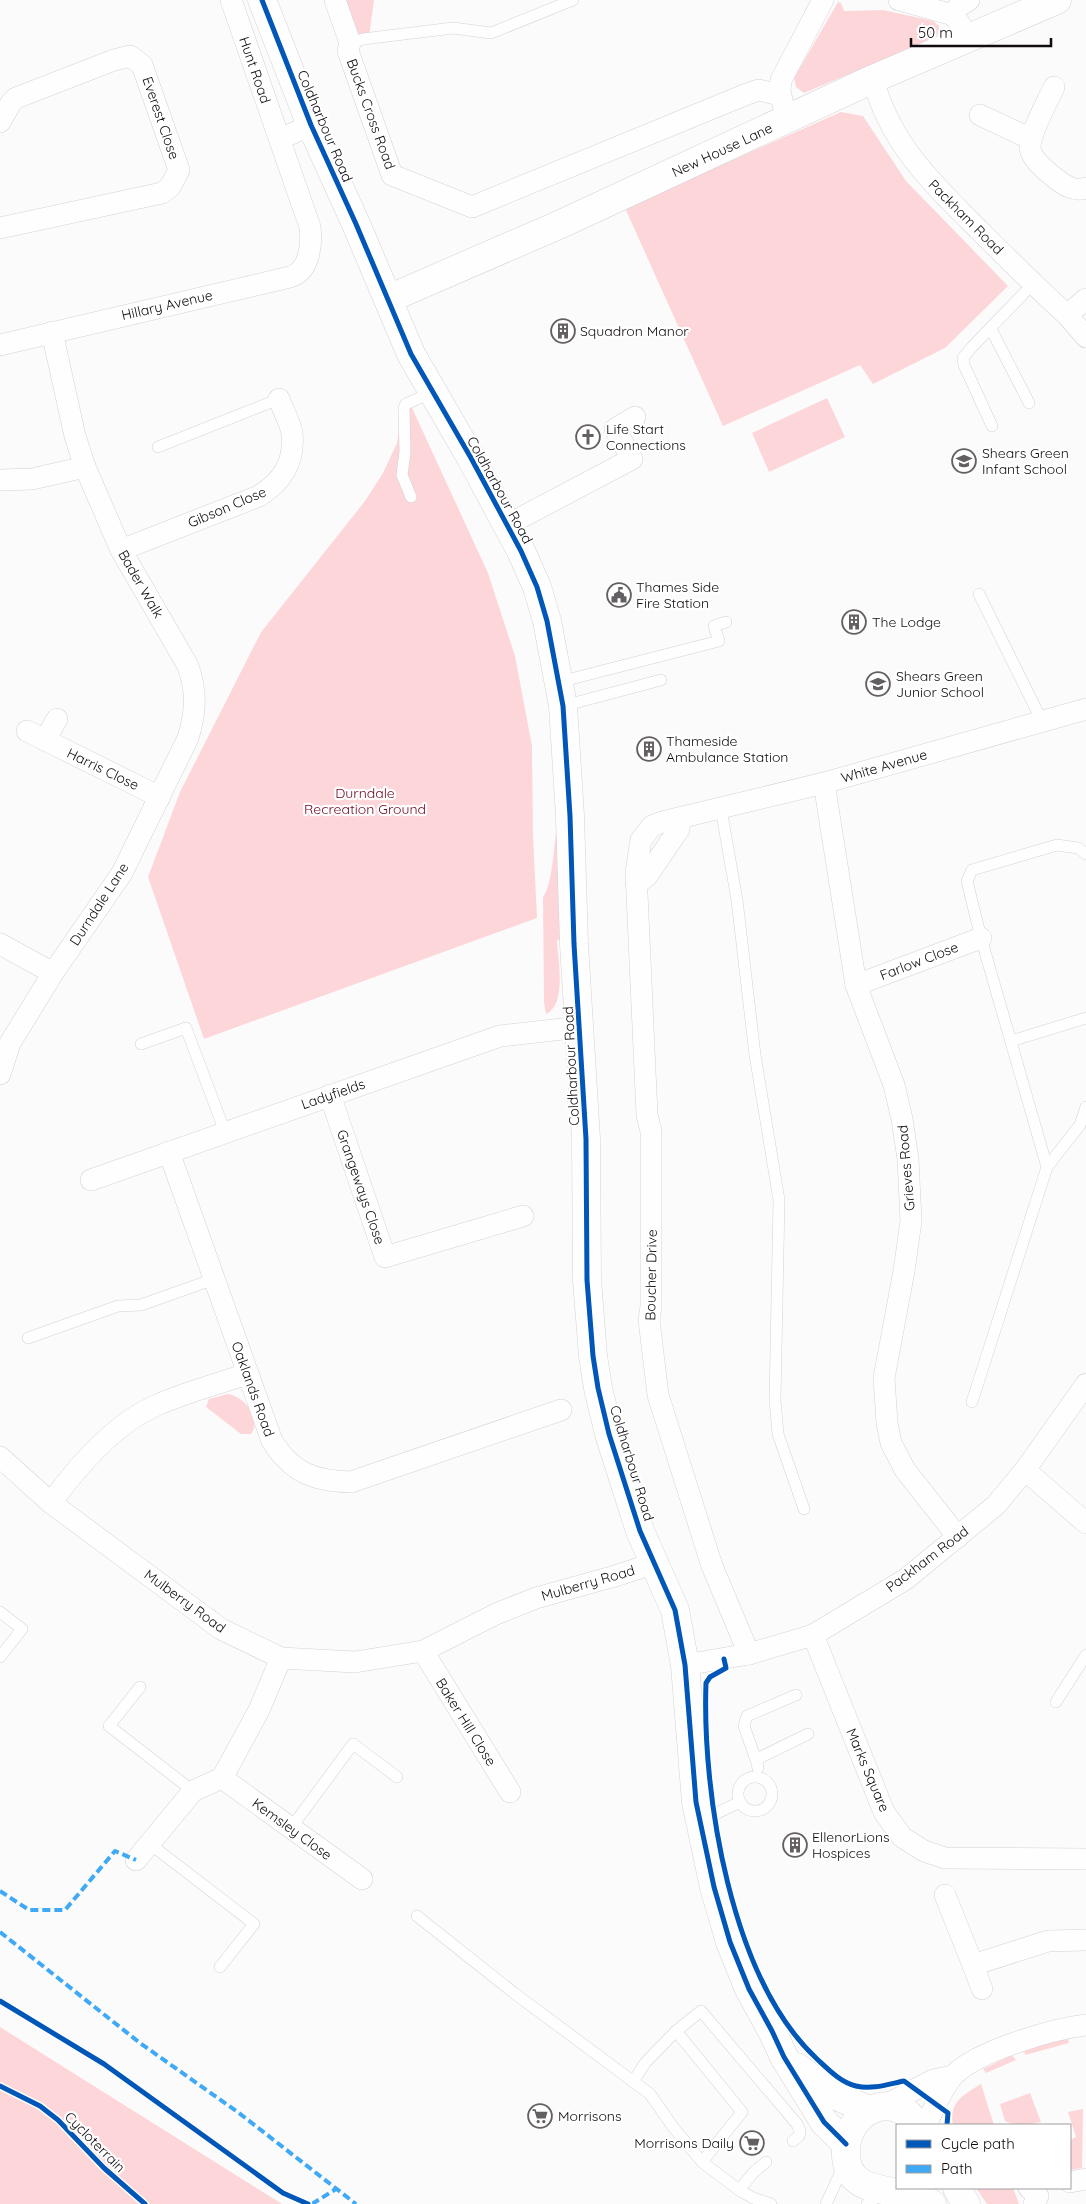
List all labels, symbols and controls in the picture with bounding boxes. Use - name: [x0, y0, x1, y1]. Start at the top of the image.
- scale bar: [911, 15, 1051, 47]
- text: 50 m: [918, 23, 953, 42]
- street label: Hunt Road: [235, 34, 275, 106]
- street label: Bucks Cross Road: [343, 56, 399, 172]
- street label: Coldharbour Road: [293, 67, 357, 185]
- street label: Everest Close: [138, 74, 184, 162]
- street label: New House Lane: [669, 119, 775, 181]
- street label: Packham Road: [925, 176, 1007, 258]
- street label: Hillary Avenue: [120, 286, 214, 324]
- building icon: Squadron Manor: [550, 318, 576, 344]
- place label: Squadron Manor: [580, 322, 689, 340]
- place label: Life Start Connections: [606, 420, 686, 454]
- church icon: Life Start Connections: [575, 424, 601, 450]
- street label: Coldharbour Road: [463, 433, 537, 547]
- place label: Shears Green Infant School: [982, 444, 1069, 478]
- school or university icon: Shears Green Infant School: [951, 448, 977, 474]
- street label: Gibson Close: [185, 482, 269, 532]
- street label: Bader Walk: [114, 547, 168, 621]
- place label: Thames Side Fire Station: [636, 578, 719, 612]
- public building icon: Thames Side Fire Station: [606, 582, 632, 608]
- building icon: The Lodge: [841, 609, 867, 635]
- place label: The Lodge: [872, 613, 941, 631]
- place label: Shears Green Junior School: [896, 667, 984, 701]
- school or university icon: Shears Green Junior School: [865, 671, 891, 697]
- place label: Thameside Ambulance Station: [666, 732, 788, 766]
- building icon: Thameside Ambulance Station: [636, 736, 662, 762]
- street label: Harris Close: [64, 744, 142, 794]
- street label: White Avenue: [839, 745, 929, 787]
- park label: Durndale Recreation Ground: [304, 784, 426, 818]
- street label: Durndale Lane: [66, 859, 133, 949]
- street label: Farlow Close: [877, 938, 961, 984]
- street label: Coldharbour Road: [559, 1006, 583, 1126]
- street label: Ladyfields: [299, 1075, 367, 1113]
- street label: Grieves Road: [893, 1124, 919, 1212]
- street label: Grangeways Close: [333, 1127, 389, 1247]
- street label: Boucher Drive: [641, 1229, 661, 1321]
- street label: Oaklands Road: [227, 1339, 279, 1439]
- street label: Coldharbour Road: [606, 1403, 658, 1523]
- street label: Packham Road: [882, 1522, 972, 1596]
- street label: Mulberry Road: [539, 1561, 637, 1605]
- street label: Mulberry Road: [141, 1565, 229, 1637]
- street label: Baker Hill Close: [432, 1675, 500, 1769]
- street label: Marks Square: [842, 1725, 894, 1815]
- street label: Kemsley Close: [249, 1794, 335, 1864]
- place label: EllenorLions Hospices: [812, 1828, 890, 1862]
- building icon: EllenorLions Hospices: [782, 1832, 808, 1858]
- supermarket icon: Morrisons: [527, 2103, 553, 2129]
- place label: Morrisons: [558, 2107, 622, 2125]
- street label: Cycloterrain: [61, 2108, 129, 2176]
- legend: [896, 2124, 1071, 2189]
- supermarket icon: Morrisons Daily: [739, 2130, 765, 2156]
- place label: Morrisons Daily: [634, 2134, 734, 2152]
- text: Cycle path: [941, 2134, 1015, 2153]
- text: Path: [941, 2159, 973, 2178]

